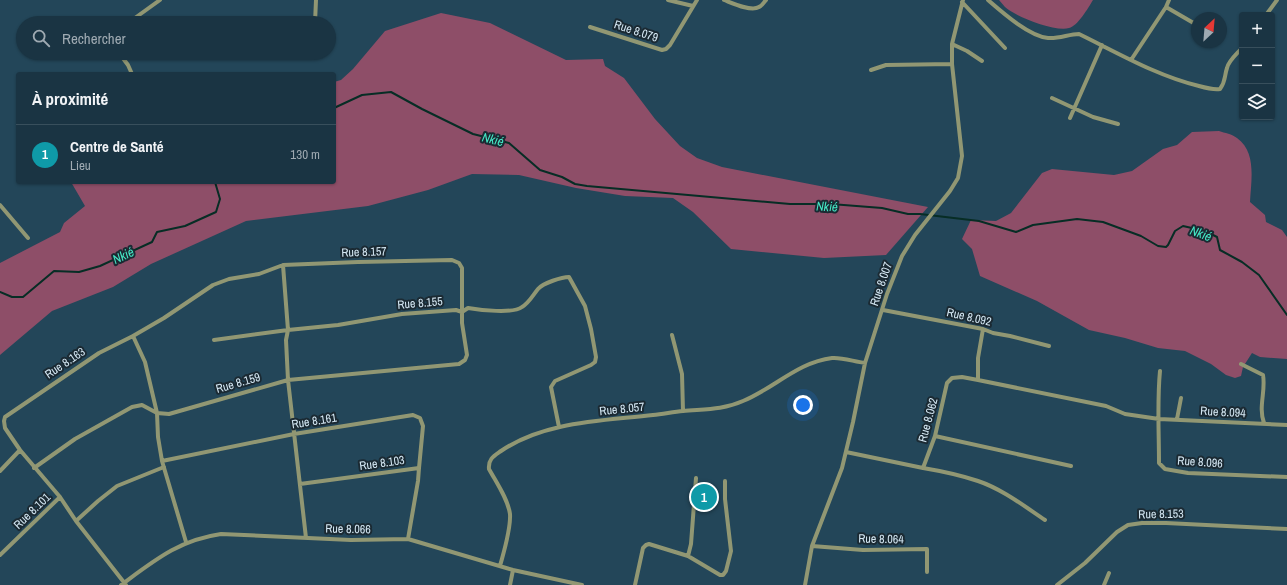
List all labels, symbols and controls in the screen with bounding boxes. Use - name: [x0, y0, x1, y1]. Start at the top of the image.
- north arrow: [1191, 12, 1227, 48]
- map controls: [1239, 12, 1275, 120]
- button: +: [1239, 12, 1275, 48]
- search box: [16, 16, 336, 60]
- street label: Rue 8.079: [612, 16, 660, 46]
- icon: search: [30, 27, 52, 49]
- text: Rechercher: [62, 28, 126, 49]
- button: −: [1239, 48, 1275, 84]
- button: layers: [1239, 84, 1275, 120]
- text: À proximité: [32, 87, 108, 110]
- water label: Nkié: [480, 129, 506, 150]
- text: Centre de Santé: [70, 136, 164, 157]
- text: 1: [42, 146, 48, 163]
- text: 130 m: [290, 146, 320, 163]
- text: Lieu: [70, 157, 91, 174]
- water label: Nkié: [816, 198, 838, 215]
- water label: Nkié: [1188, 222, 1214, 245]
- water label: Nkié: [110, 243, 137, 268]
- street label: Rue 8.157: [341, 243, 387, 261]
- street label: Rue 8.007: [866, 259, 896, 308]
- street label: Rue 8.155: [397, 293, 444, 313]
- street label: Rue 8.092: [945, 304, 993, 330]
- street label: Rue 8.163: [42, 344, 88, 382]
- street label: Rue 8.159: [214, 369, 262, 397]
- your location: [793, 395, 813, 415]
- street label: Rue 8.062: [914, 396, 942, 444]
- street label: Rue 8.057: [599, 399, 646, 419]
- street label: Rue 8.094: [1200, 403, 1247, 421]
- street label: Rue 8.161: [290, 409, 338, 432]
- street label: Rue 8.103: [358, 452, 406, 474]
- street label: Rue 8.096: [1177, 452, 1223, 472]
- pin: 1: [691, 482, 717, 512]
- street label: Rue 8.101: [10, 489, 54, 533]
- street label: Rue 8.153: [1138, 506, 1184, 522]
- street label: Rue 8.066: [325, 521, 371, 537]
- street label: Rue 8.064: [858, 531, 904, 547]

